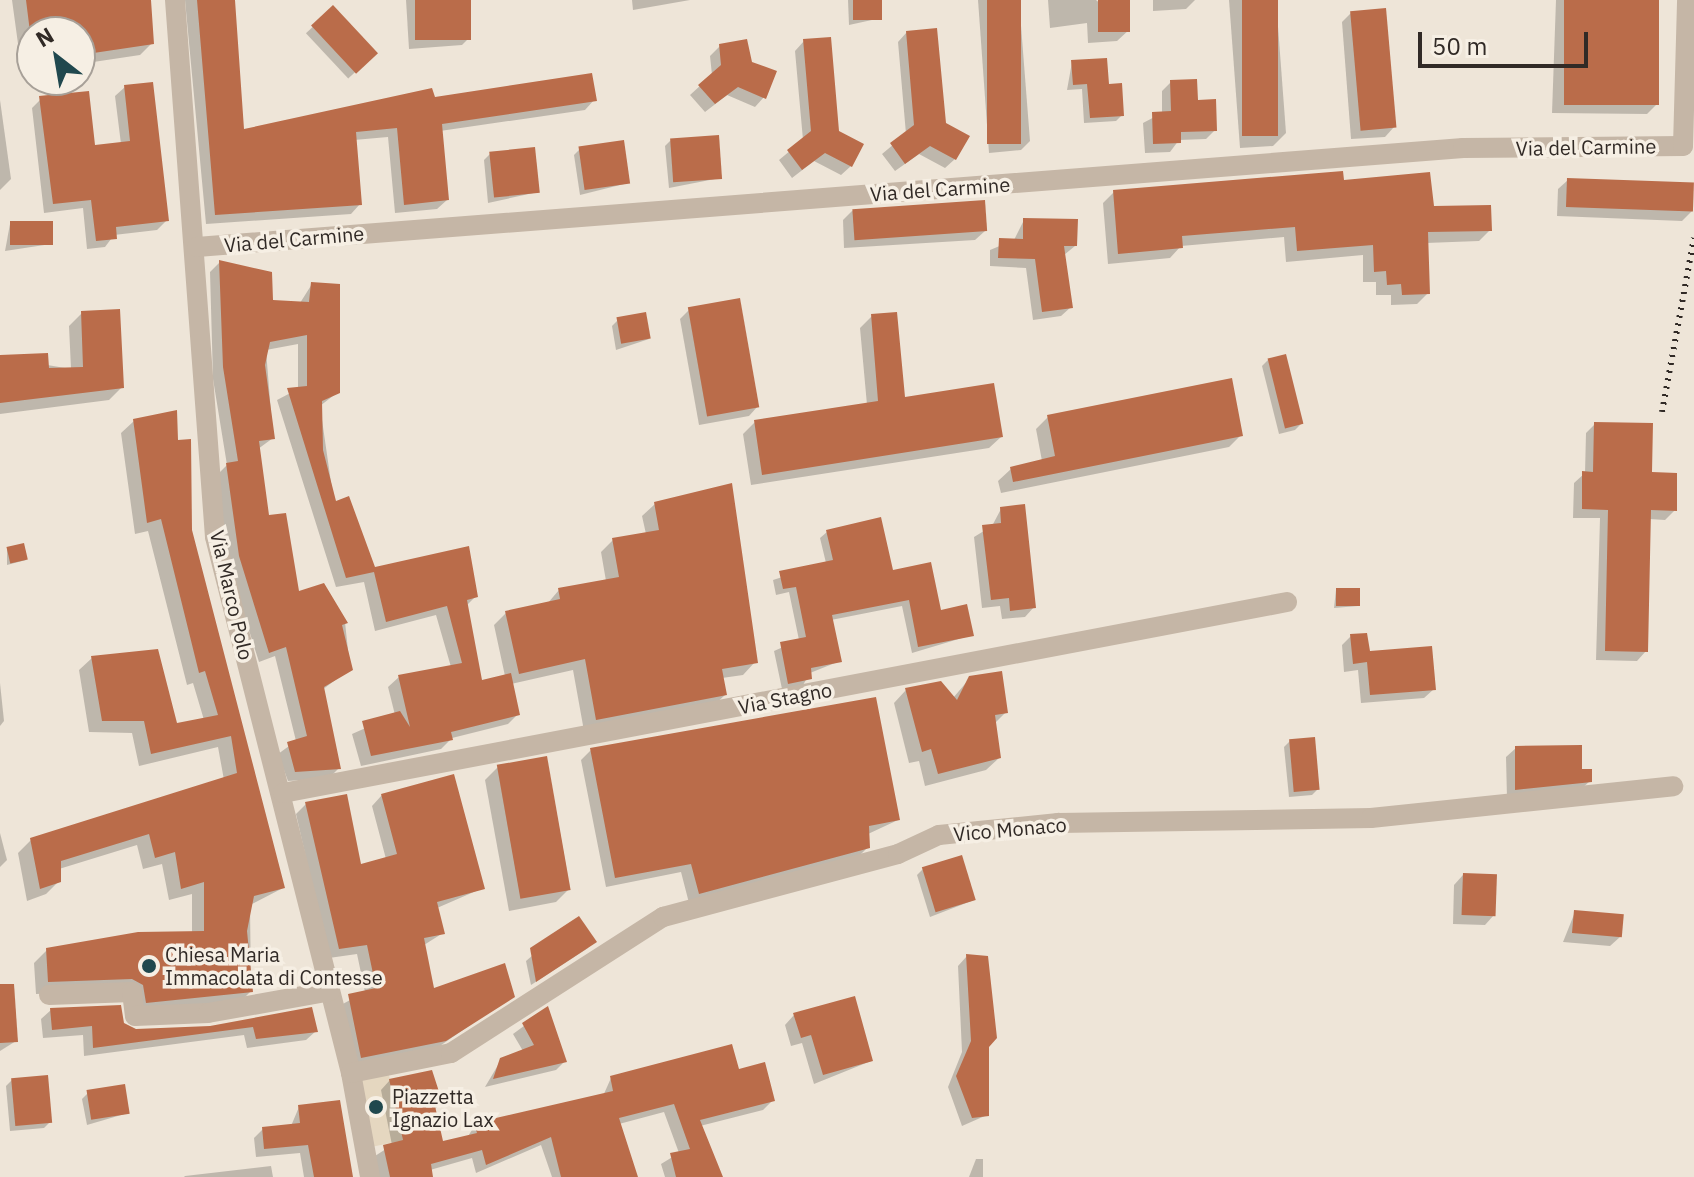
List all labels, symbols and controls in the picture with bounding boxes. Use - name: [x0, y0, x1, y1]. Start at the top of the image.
- north arrow: [16, 16, 96, 96]
- scale bar: [1422, 16, 1592, 66]
- text: N: [30, 20, 59, 53]
- text: 50 m: [1432, 30, 1487, 62]
- street label: Via del Carmine: [1516, 134, 1656, 160]
- street label: Via del Carmine: [869, 172, 1011, 206]
- street label: Via del Carmine: [223, 221, 365, 257]
- street label: Via Marco Polo: [205, 528, 259, 662]
- street label: Via Stagno: [736, 677, 834, 719]
- street label: Vico Monaco: [952, 812, 1068, 846]
- place label: Chiesa Maria Immacolata di Contesse: [165, 942, 383, 989]
- marker: Chiesa Maria Immacolata di Contesse: [140, 957, 158, 975]
- place label: Piazzetta Ignazio Lax: [392, 1084, 494, 1131]
- marker: Piazzetta Ignazio Lax: [367, 1098, 385, 1116]

